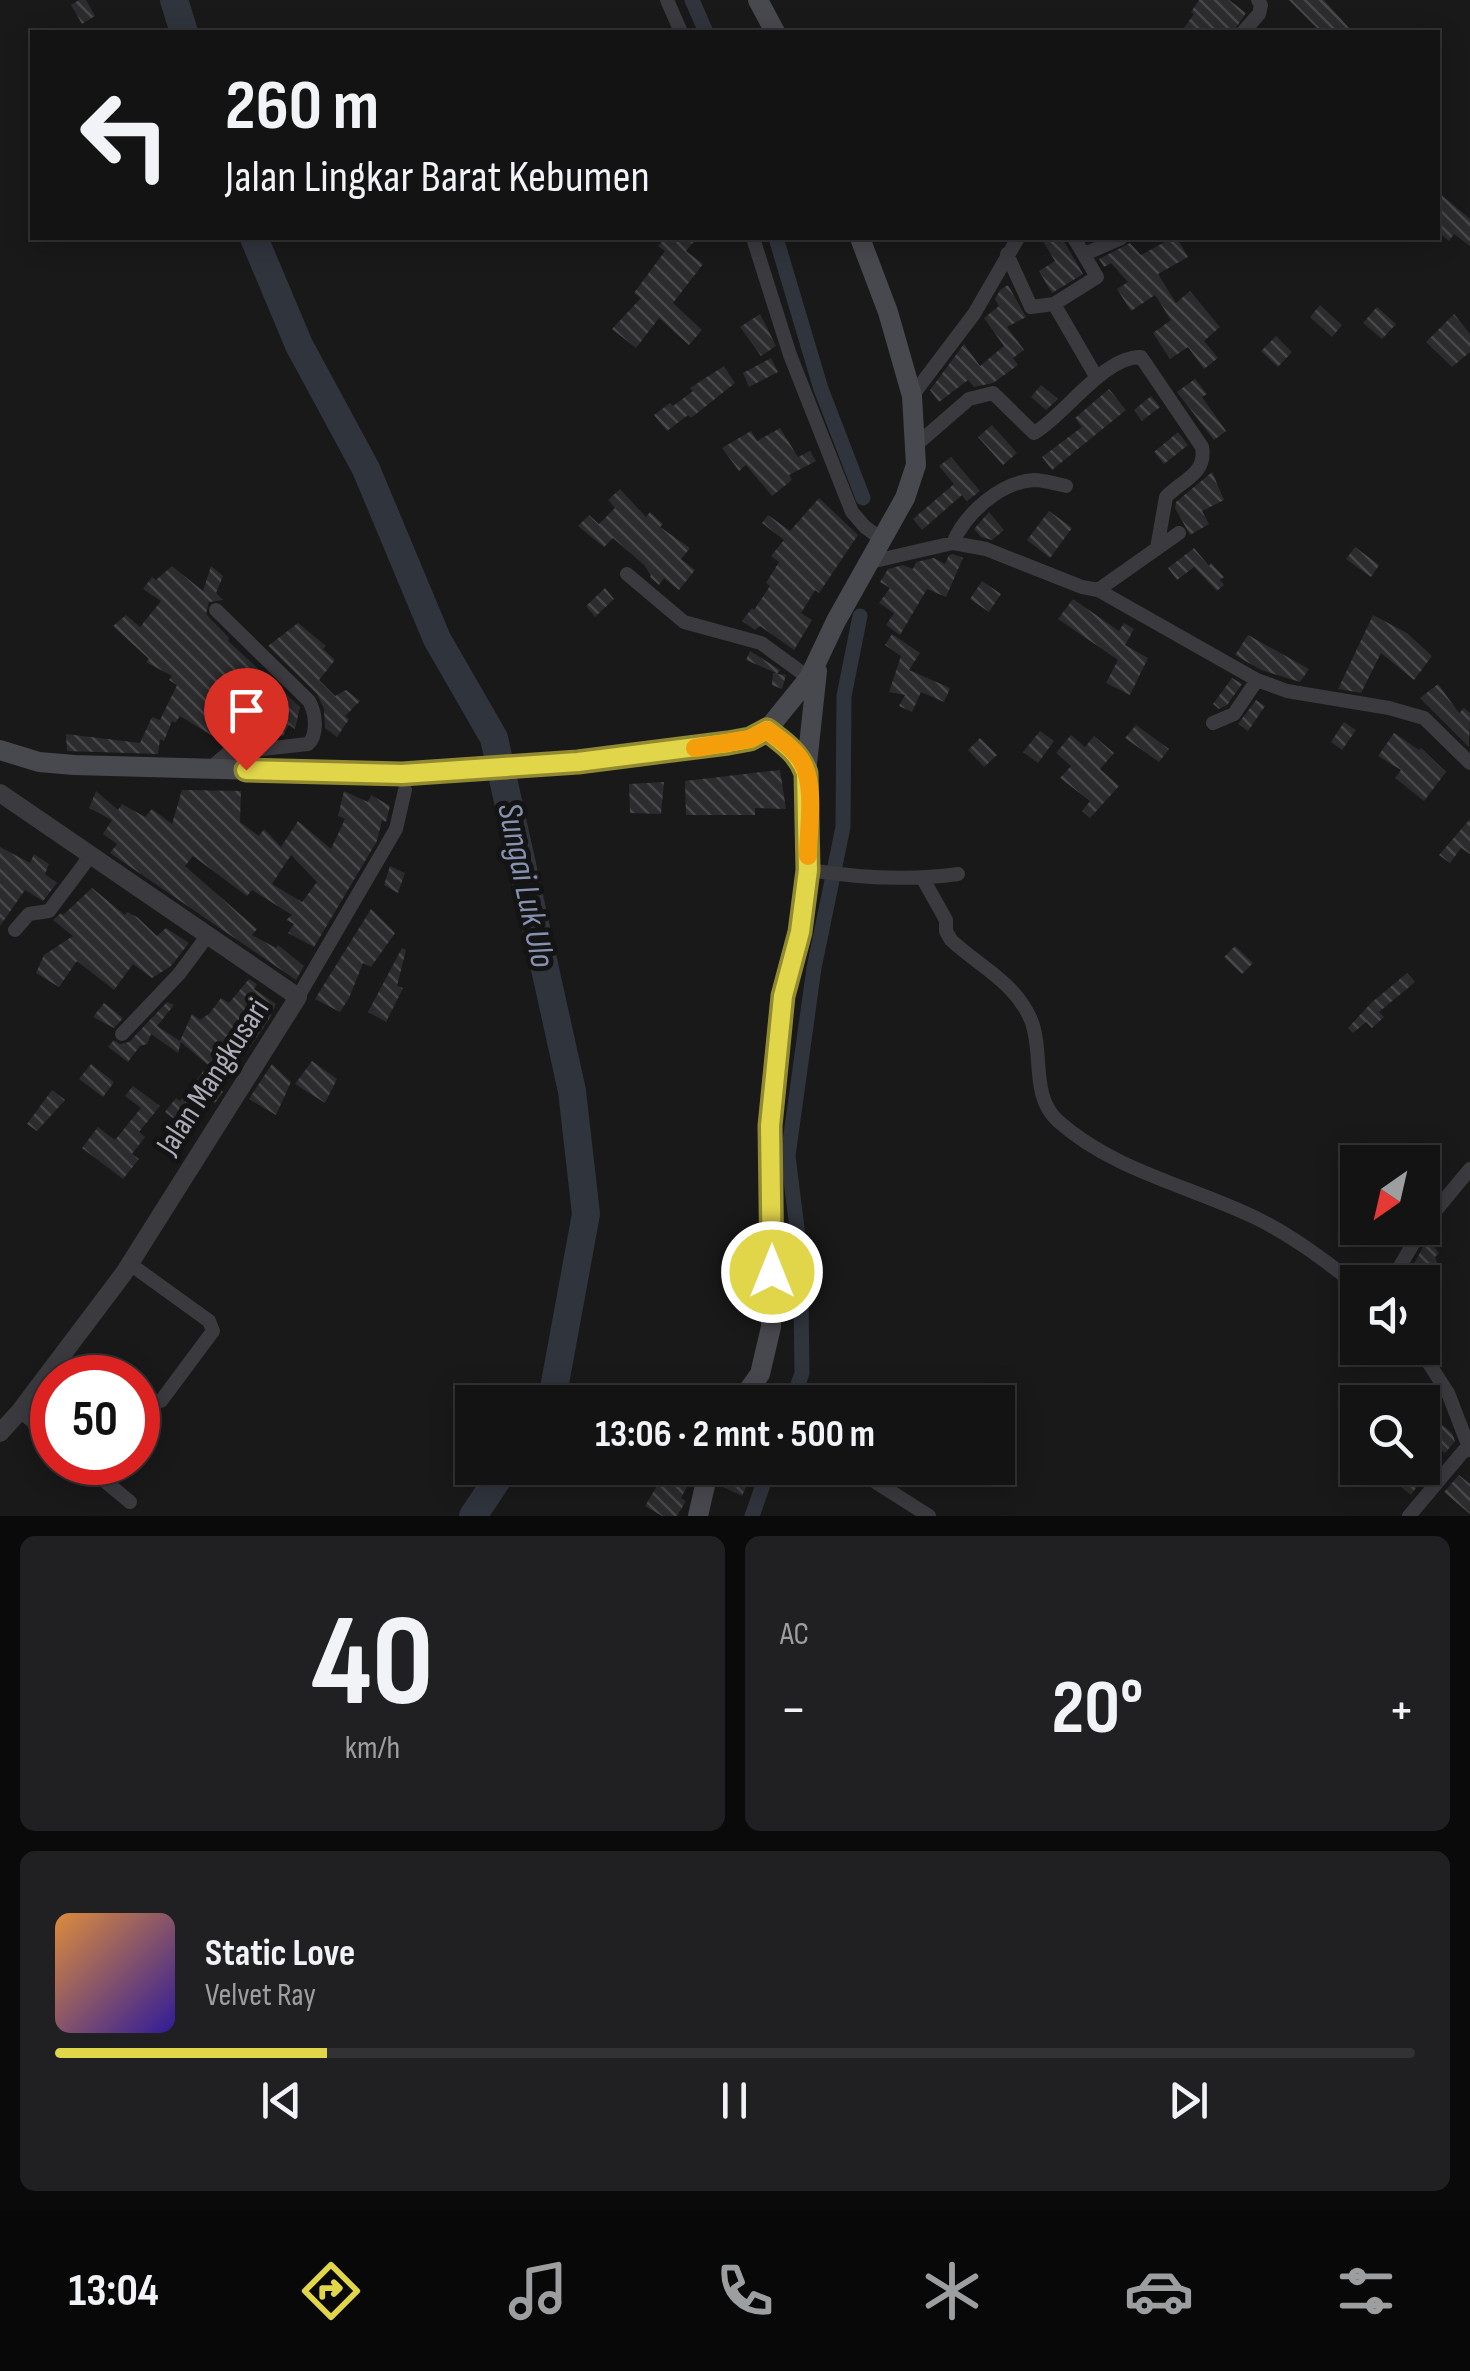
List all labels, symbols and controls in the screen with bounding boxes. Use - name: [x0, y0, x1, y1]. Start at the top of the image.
- text: 260 m: [225, 65, 379, 149]
- icon: left: [60, 70, 190, 200]
- text: Jalan Lingkar Barat Kebumen: [225, 150, 650, 205]
- pin: [204, 668, 289, 771]
- icon: arrive: [219, 683, 274, 738]
- water label: Sungai Luk Ulo: [487, 799, 564, 971]
- street label: Jalan Mangkusari: [148, 991, 278, 1163]
- north arrow: [1340, 1145, 1440, 1245]
- map controls: [1340, 1145, 1440, 1485]
- position arrow: [720, 1220, 824, 1324]
- button: sound: [1340, 1265, 1440, 1365]
- speed limit sign: 50: [30, 1355, 160, 1485]
- button: search: [1340, 1385, 1440, 1485]
- text: 13:06 · 2 mnt · 500 m: [595, 1412, 875, 1457]
- text: 40: [311, 1586, 434, 1742]
- text: AC: [780, 1615, 809, 1654]
- text: 20°: [1051, 1664, 1144, 1755]
- text: −: [780, 1677, 807, 1744]
- text: +: [1388, 1677, 1415, 1744]
- text: km/h: [345, 1729, 400, 1768]
- text: Static Love: [205, 1931, 355, 1976]
- text: Velvet Ray: [205, 1976, 316, 2015]
- icon: previous: [254, 2073, 309, 2128]
- icon: pause: [707, 2073, 762, 2128]
- icon: next: [1161, 2073, 1216, 2128]
- icon: directions: [296, 2256, 366, 2326]
- icon: music: [503, 2256, 573, 2326]
- icon: phone: [710, 2256, 780, 2326]
- icon: climate: [917, 2256, 987, 2326]
- icon: car: [1124, 2256, 1194, 2326]
- icon: filters: [1331, 2256, 1401, 2326]
- text: 13:04: [69, 2264, 159, 2319]

